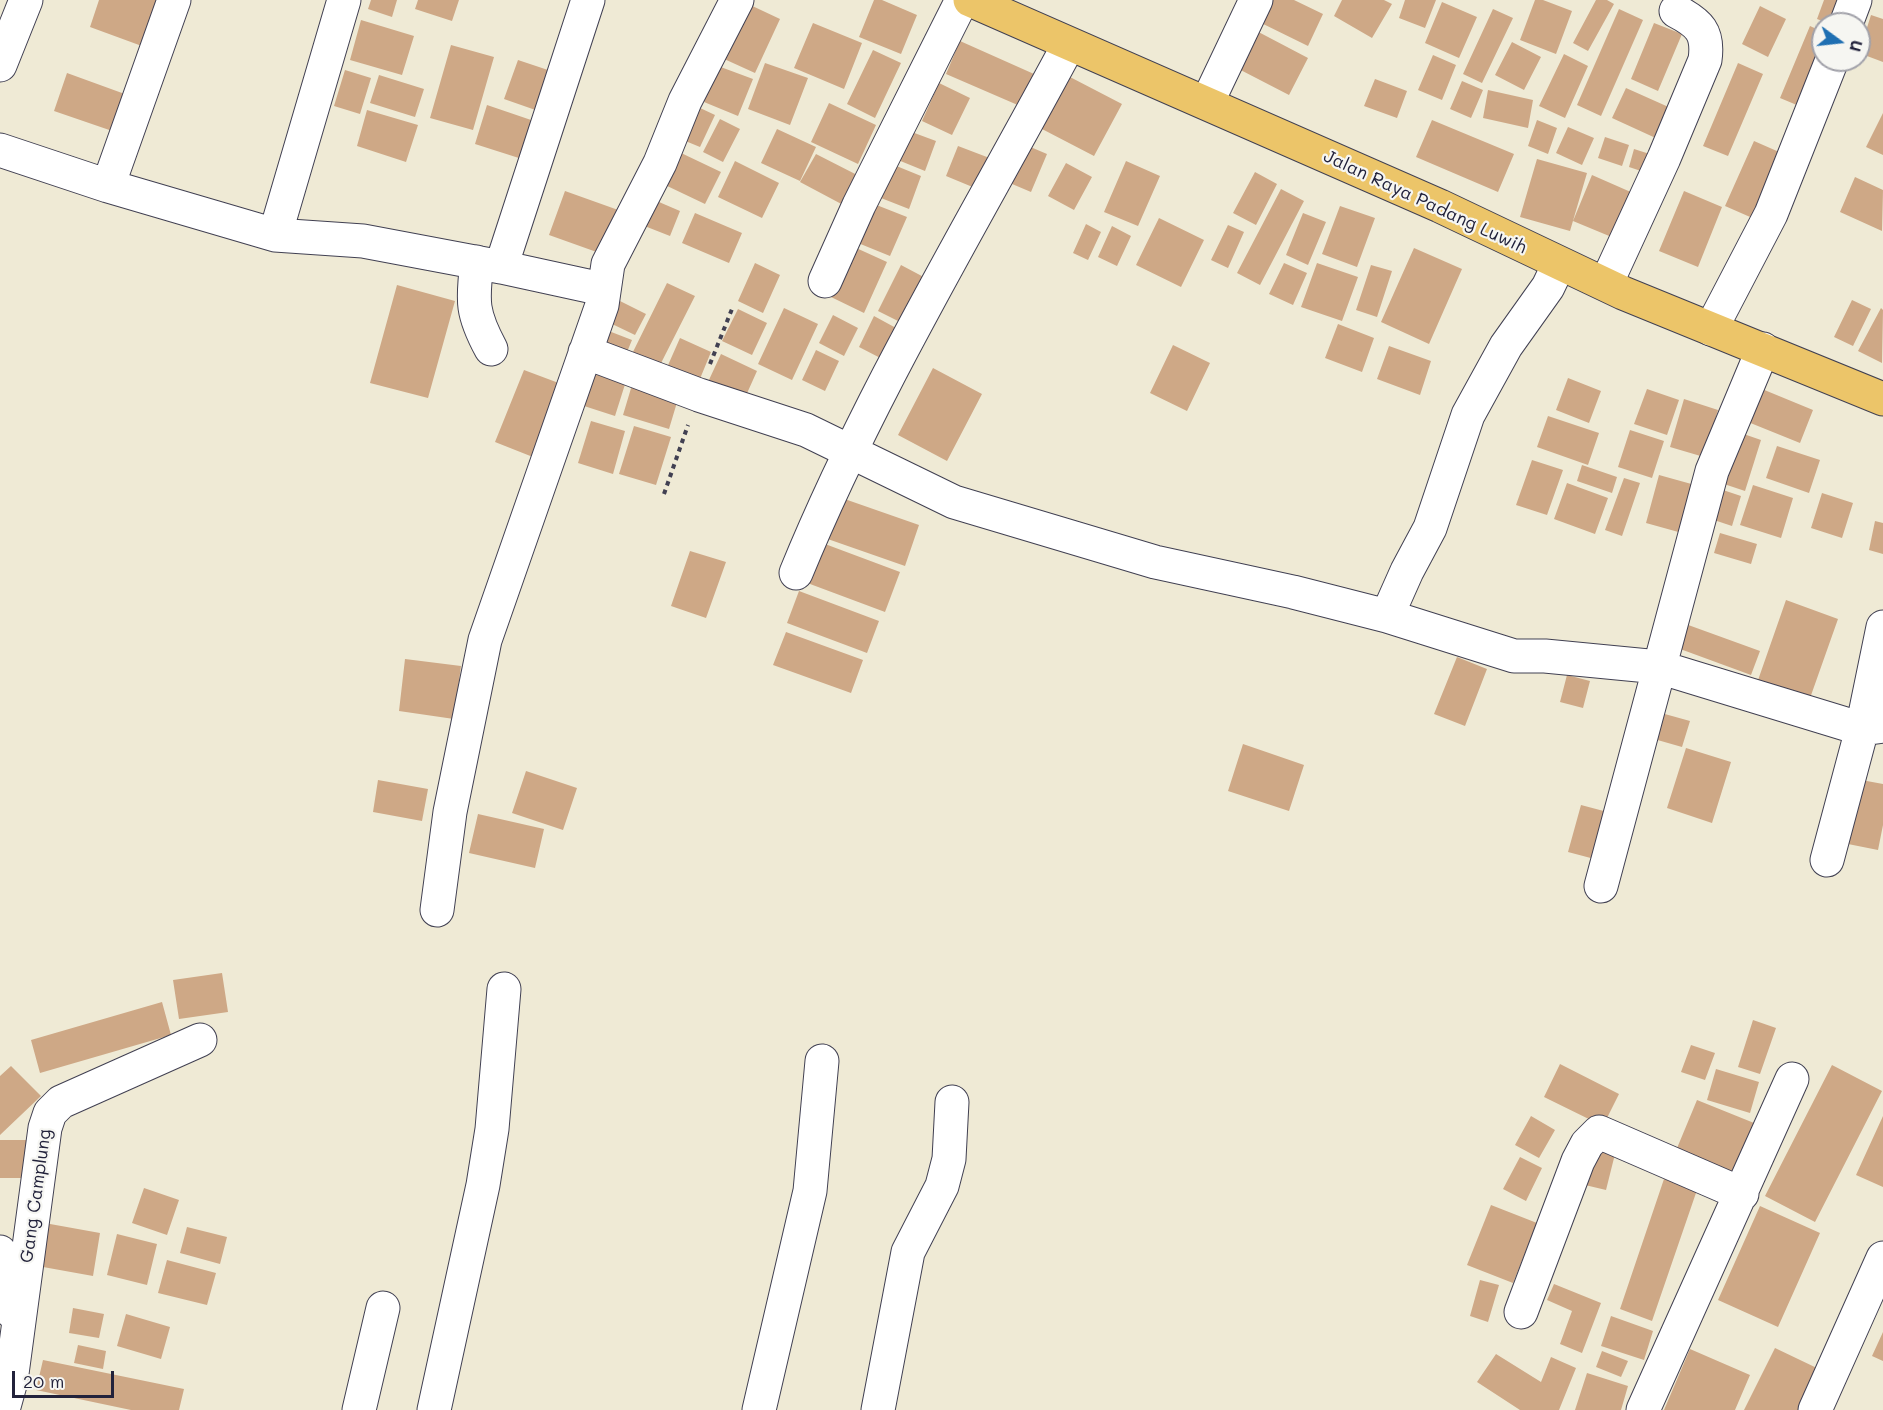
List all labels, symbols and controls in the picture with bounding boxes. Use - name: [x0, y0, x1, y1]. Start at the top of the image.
- north arrow: [1811, 12, 1871, 72]
- text: U: [1845, 38, 1869, 54]
- street label: Jalan Raya Padang Luwih: [1320, 145, 1530, 259]
- street label: Gang Camplung: [16, 1128, 56, 1264]
- scale bar: [15, 1359, 117, 1397]
- text: 20 m: [23, 1369, 64, 1393]

